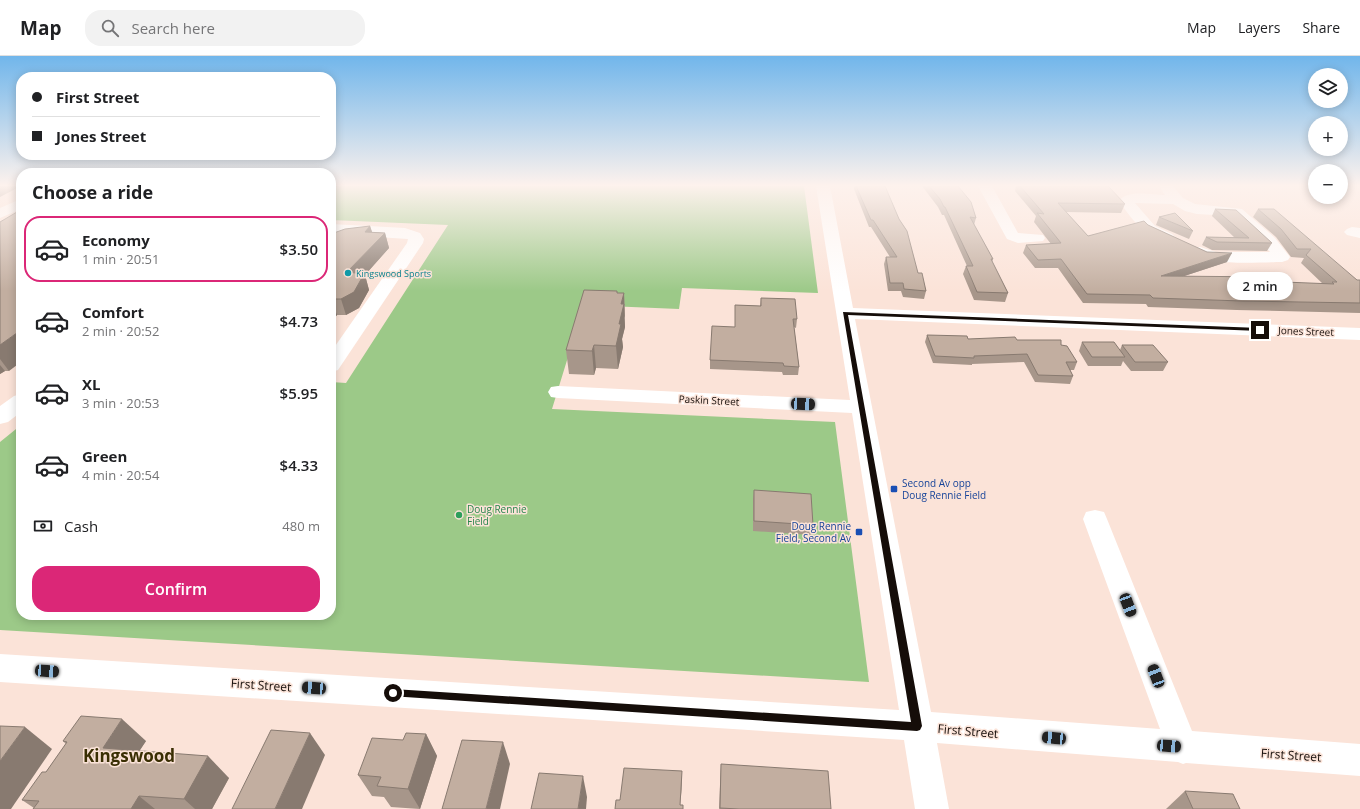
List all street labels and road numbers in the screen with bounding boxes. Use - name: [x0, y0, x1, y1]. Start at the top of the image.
- street label: Jones Street: [1277, 323, 1335, 339]
- street label: Paskin Street: [678, 391, 740, 409]
- street label: First Street: [230, 674, 292, 696]
- street label: First Street: [937, 720, 999, 742]
- street label: First Street: [1260, 744, 1322, 766]

